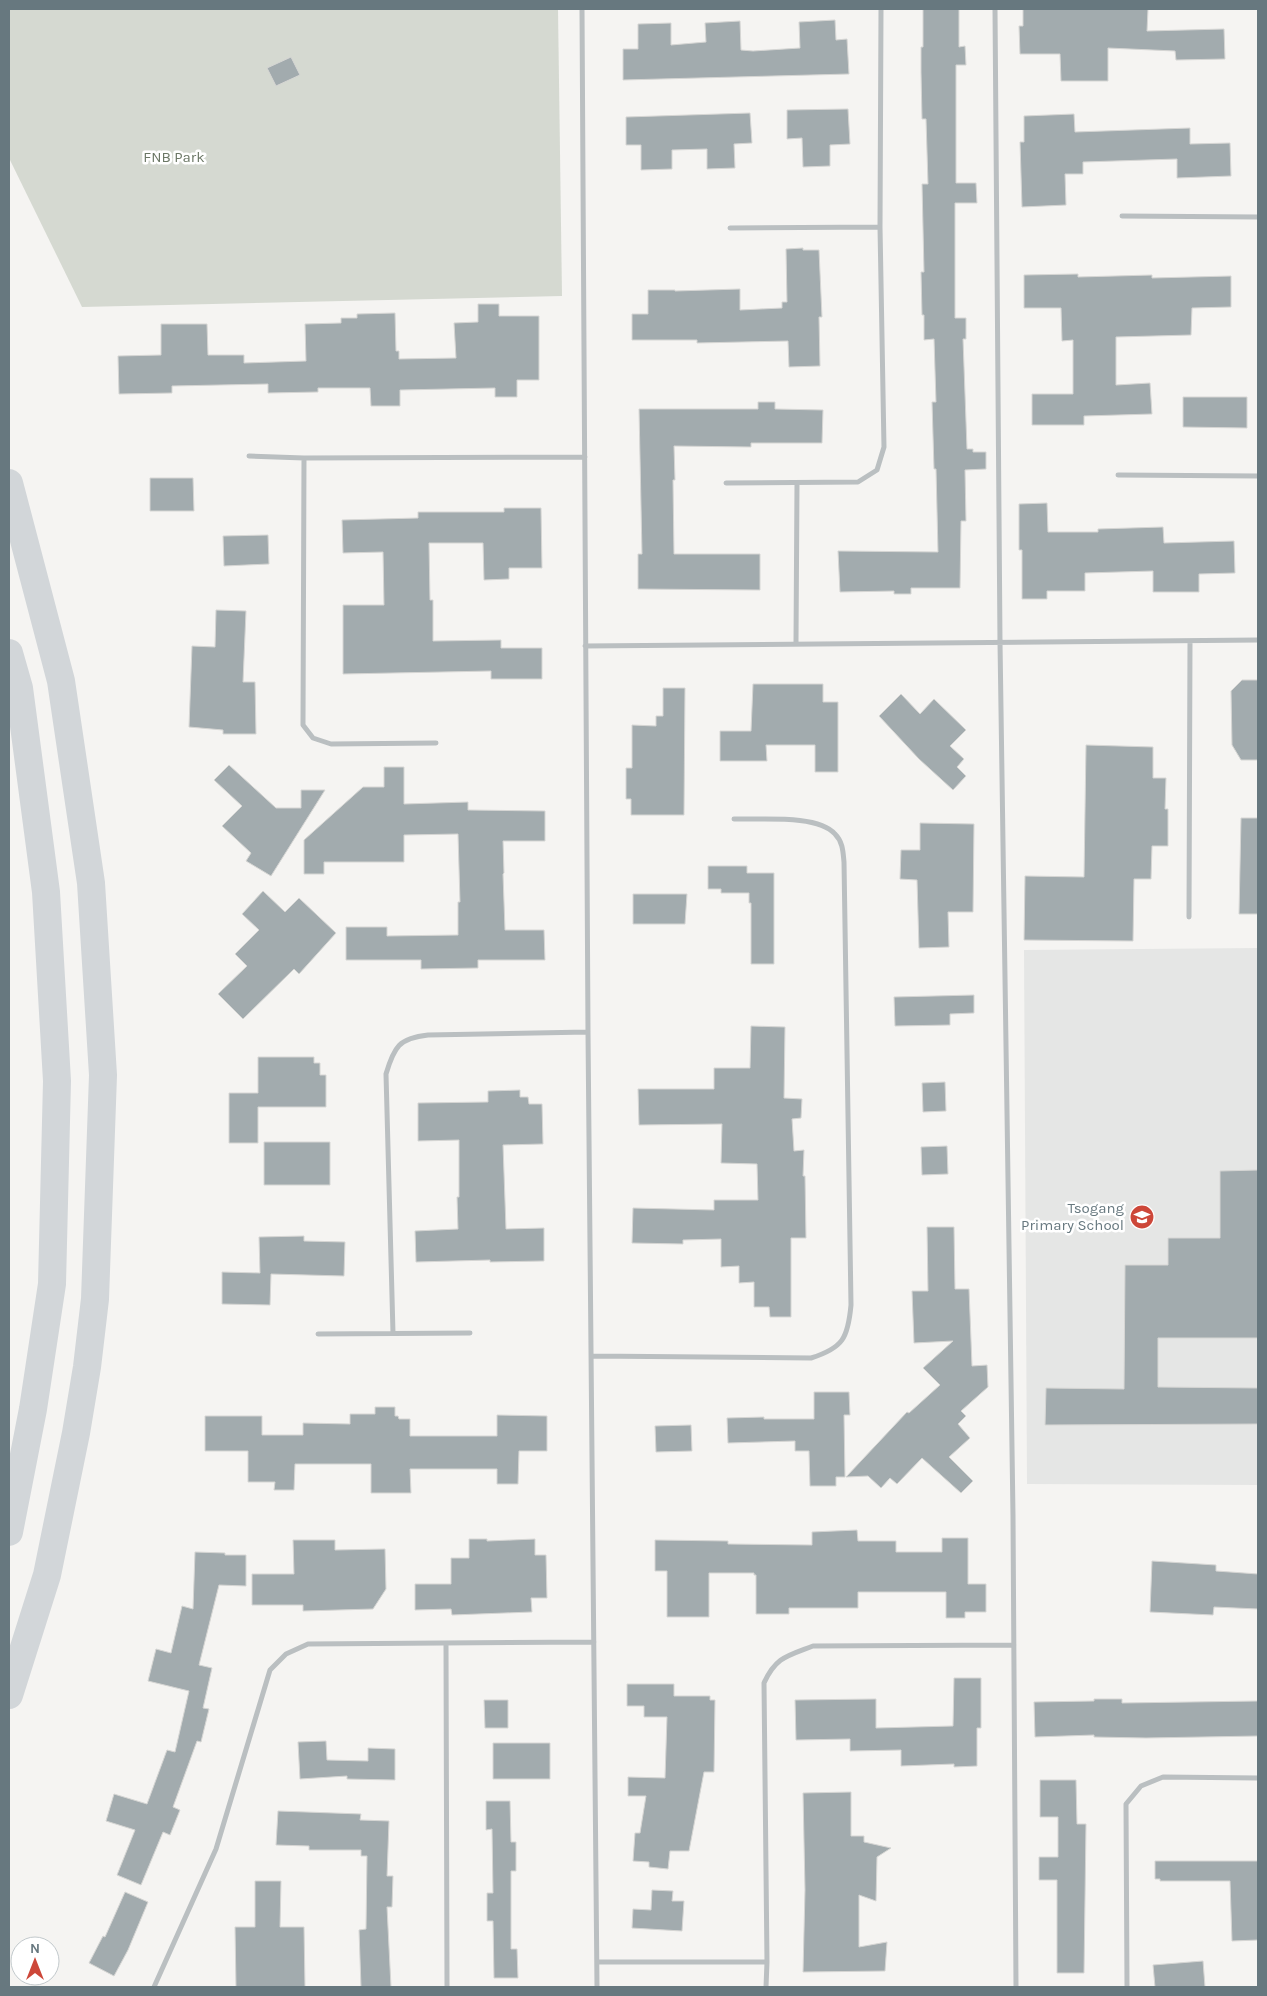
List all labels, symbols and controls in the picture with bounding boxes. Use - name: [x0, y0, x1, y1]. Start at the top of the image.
- park label: FNB Park: [143, 148, 205, 166]
- place label: Tsogang Primary School: [1021, 1199, 1125, 1234]
- school or university icon: Tsogang Primary School: [1129, 1204, 1155, 1230]
- north arrow: [10, 1936, 60, 1986]
- text: N: [30, 1940, 40, 1957]

